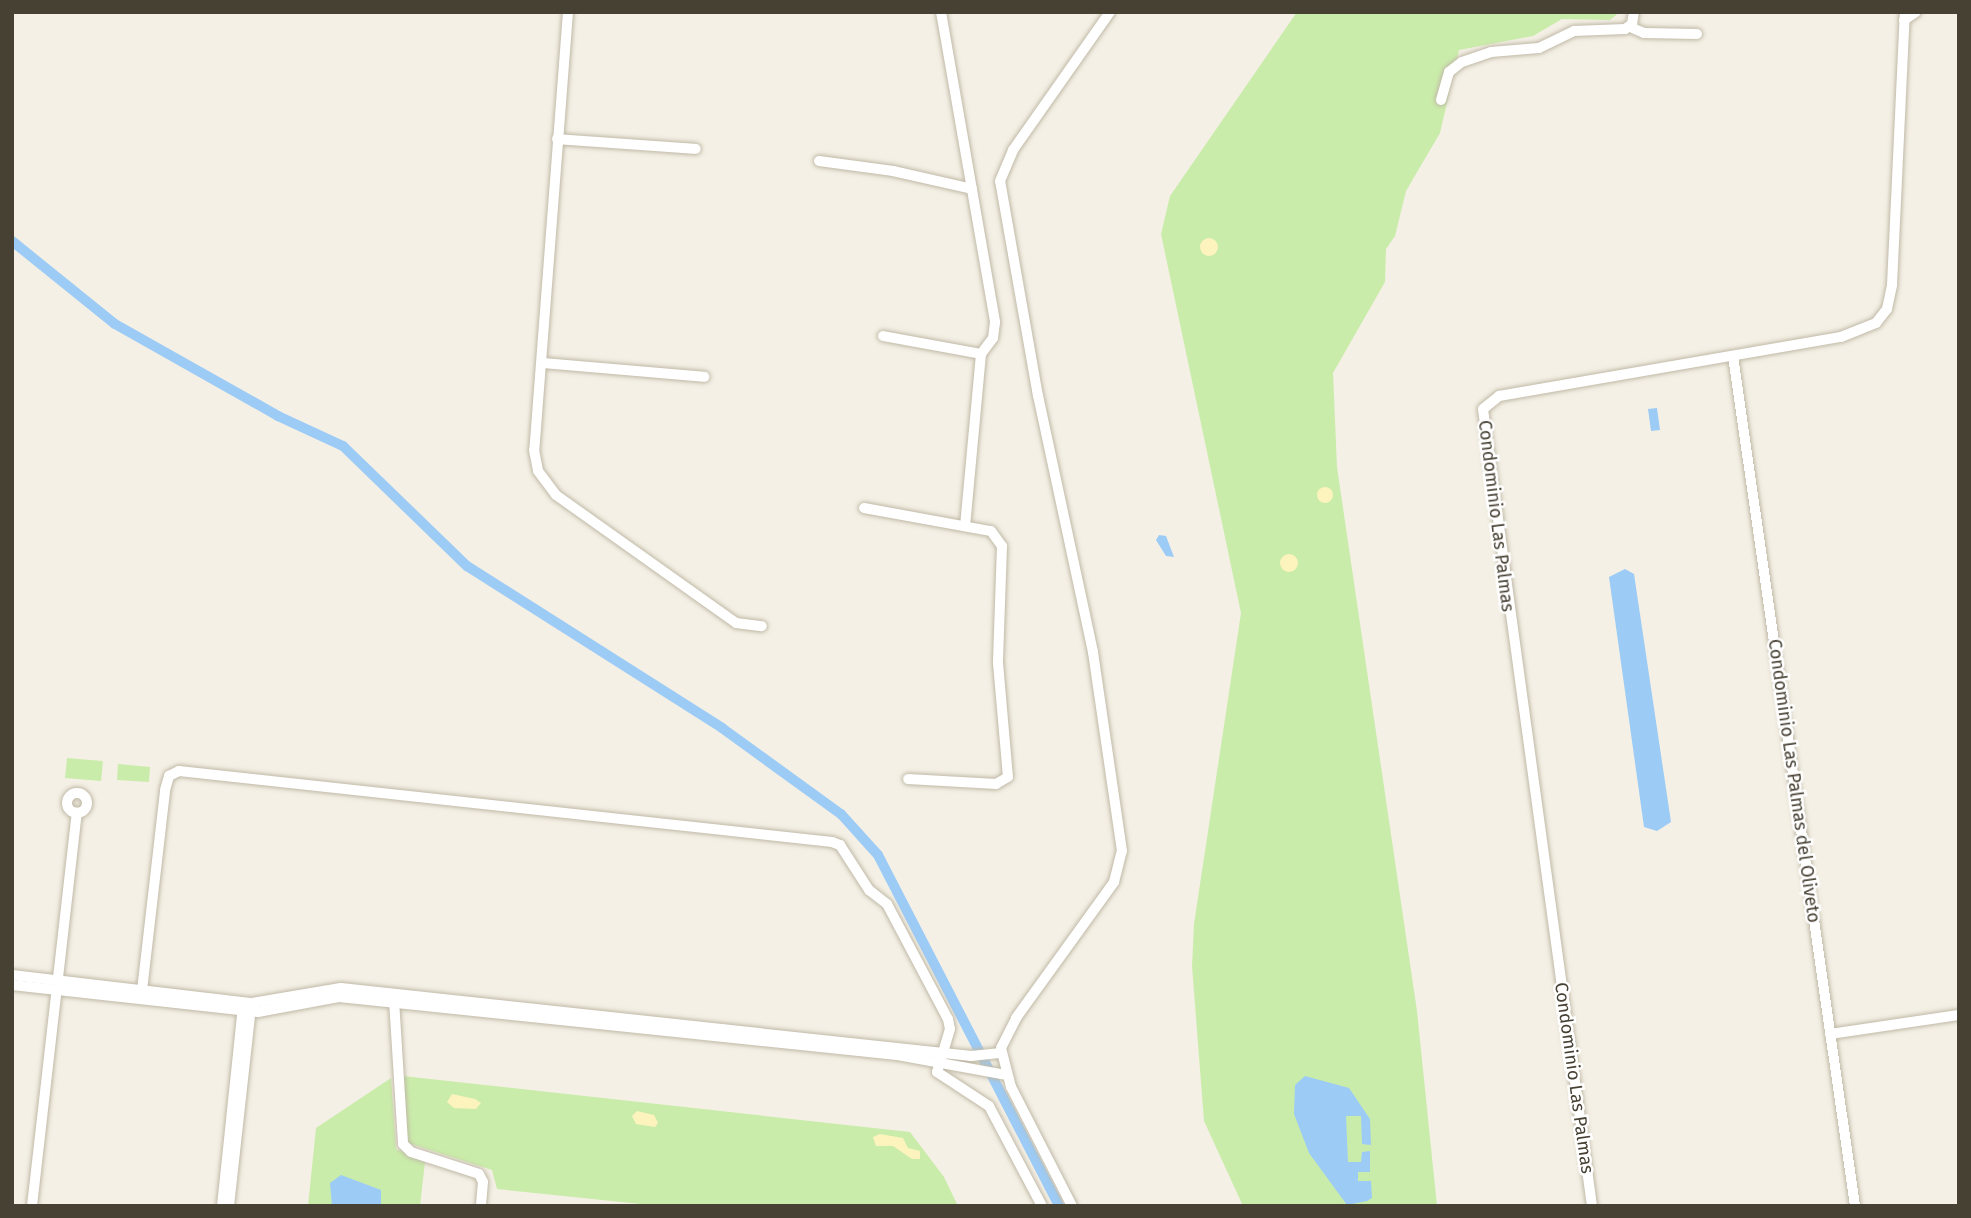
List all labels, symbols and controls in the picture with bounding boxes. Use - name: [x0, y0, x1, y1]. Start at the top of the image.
- street label: Condominio Las Palmas: [1474, 419, 1518, 613]
- street label: Condominio Las Palmas del Oliveto: [1763, 638, 1825, 924]
- street label: Condominio Las Palmas: [1550, 981, 1598, 1175]

